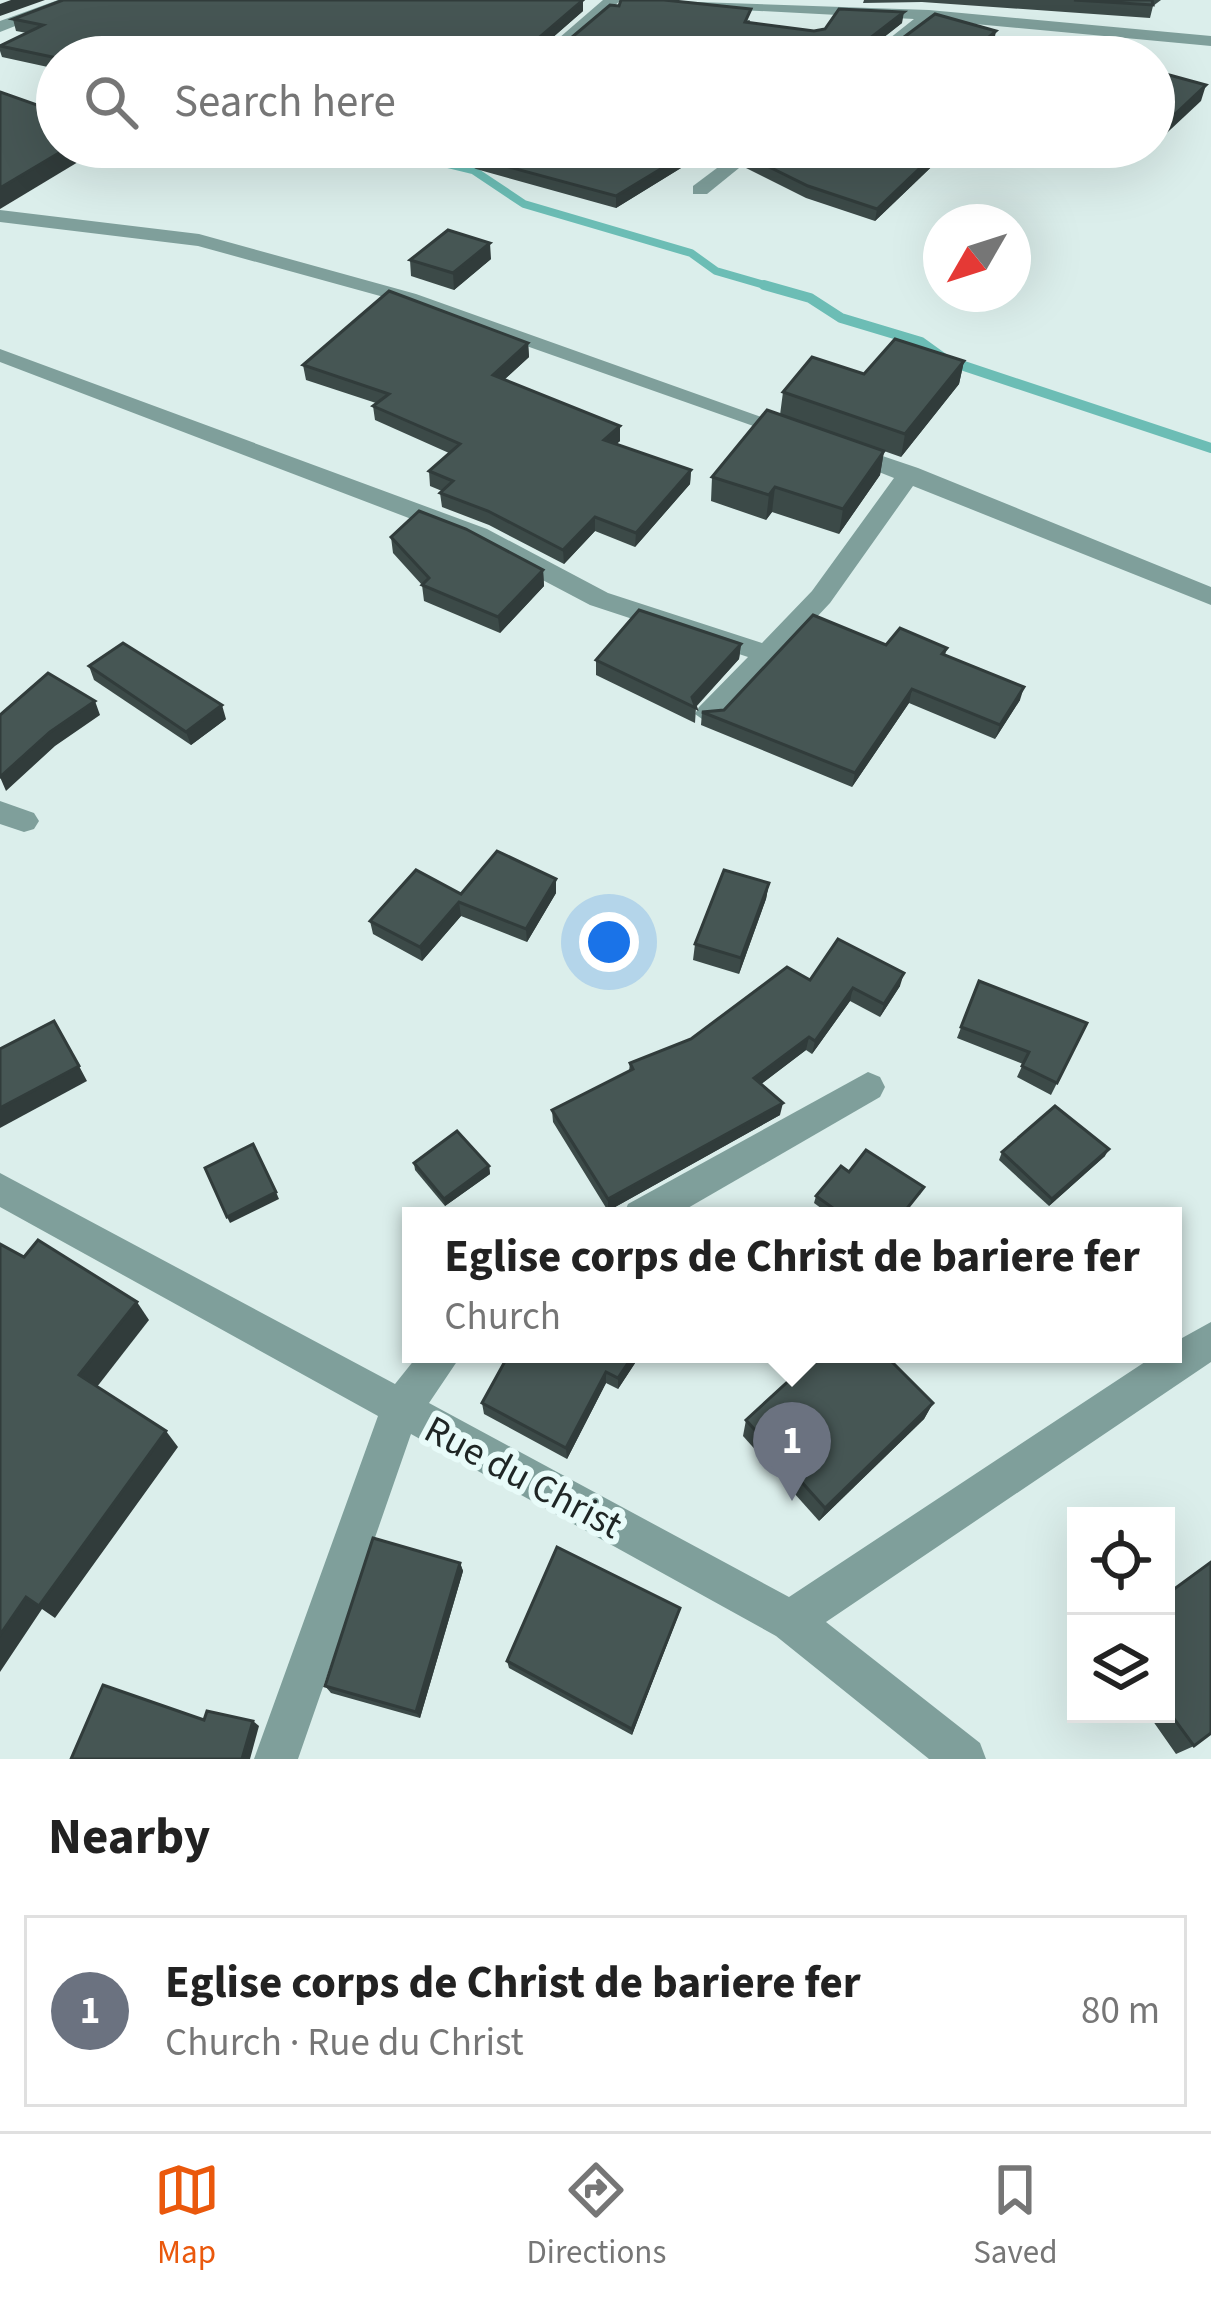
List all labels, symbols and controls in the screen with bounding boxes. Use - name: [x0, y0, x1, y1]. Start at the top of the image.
- search box: [36, 36, 1175, 168]
- icon: search: [78, 69, 144, 135]
- text: Search here: [174, 70, 396, 134]
- north arrow: [923, 204, 1031, 312]
- your location: [579, 912, 639, 972]
- popup: [402, 1207, 1182, 1363]
- text: Eglise corps de Christ de bariere fer: [444, 1225, 1140, 1289]
- text: Church: [444, 1289, 561, 1345]
- street label: Rue du Christ: [414, 1402, 632, 1553]
- pin: 1: [753, 1402, 831, 1501]
- map controls: [1067, 1507, 1175, 1723]
- button: locate: [1067, 1507, 1175, 1615]
- button: layers: [1067, 1615, 1175, 1723]
- text: Nearby: [48, 1801, 210, 1873]
- text: Eglise corps de Christ de bariere fer: [165, 1951, 861, 2015]
- text: 1: [80, 1983, 100, 2039]
- text: 80 m: [1081, 1983, 1160, 2039]
- text: Church · Rue du Christ: [165, 2015, 524, 2071]
- tab: Map: [154, 2157, 220, 2276]
- tab: Directions: [527, 2157, 666, 2276]
- tab: Saved: [973, 2157, 1057, 2276]

